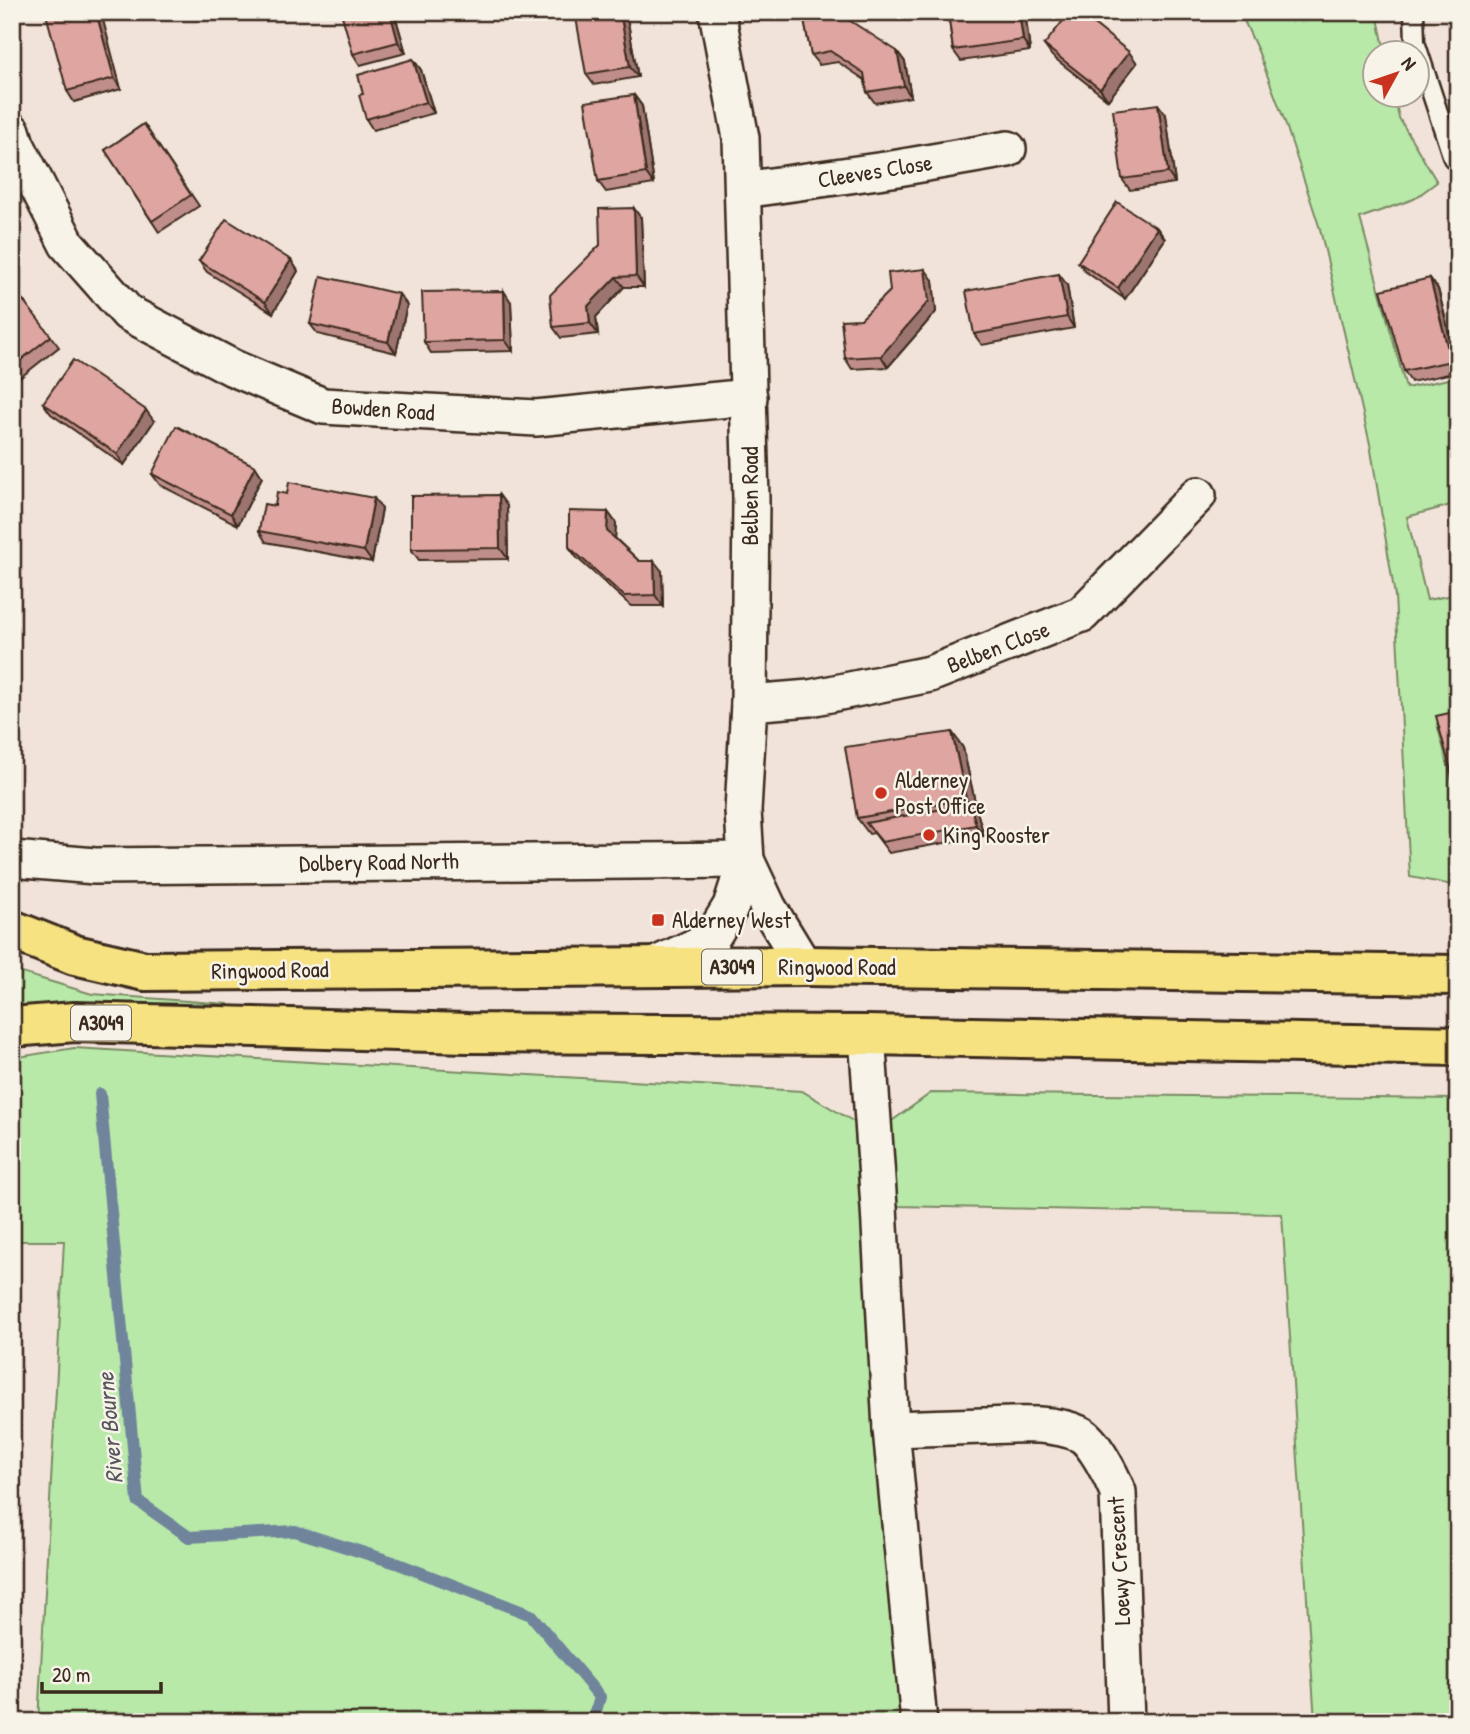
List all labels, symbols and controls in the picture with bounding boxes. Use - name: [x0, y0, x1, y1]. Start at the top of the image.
- north arrow: [1362, 38, 1432, 108]
- text: N: [1396, 51, 1422, 75]
- street label: Cleeves Close: [815, 146, 934, 195]
- street label: Bowden Road: [331, 389, 436, 428]
- street label: Belben Road: [734, 447, 765, 545]
- street label: Belben Close: [942, 613, 1053, 680]
- place label: Alderney Post Office: [895, 764, 985, 821]
- marker: Alderney Post Office: [873, 785, 889, 801]
- place label: King Rooster: [943, 819, 1050, 850]
- marker: King Rooster: [921, 827, 937, 843]
- street label: Dolbery Road North: [299, 845, 459, 878]
- place label: Alderney West: [672, 904, 792, 935]
- marker: Alderney West: [650, 912, 666, 928]
- road number: A3049: [702, 950, 762, 984]
- street label: Ringwood Road: [778, 951, 896, 982]
- street label: Ringwood Road: [211, 953, 329, 986]
- road number: A3049: [71, 1006, 131, 1040]
- water label: River Bourne: [88, 1370, 130, 1485]
- street label: Loewy Crescent: [1100, 1495, 1137, 1626]
- scale bar: [42, 1650, 161, 1694]
- text: 20 m: [52, 1660, 90, 1689]

